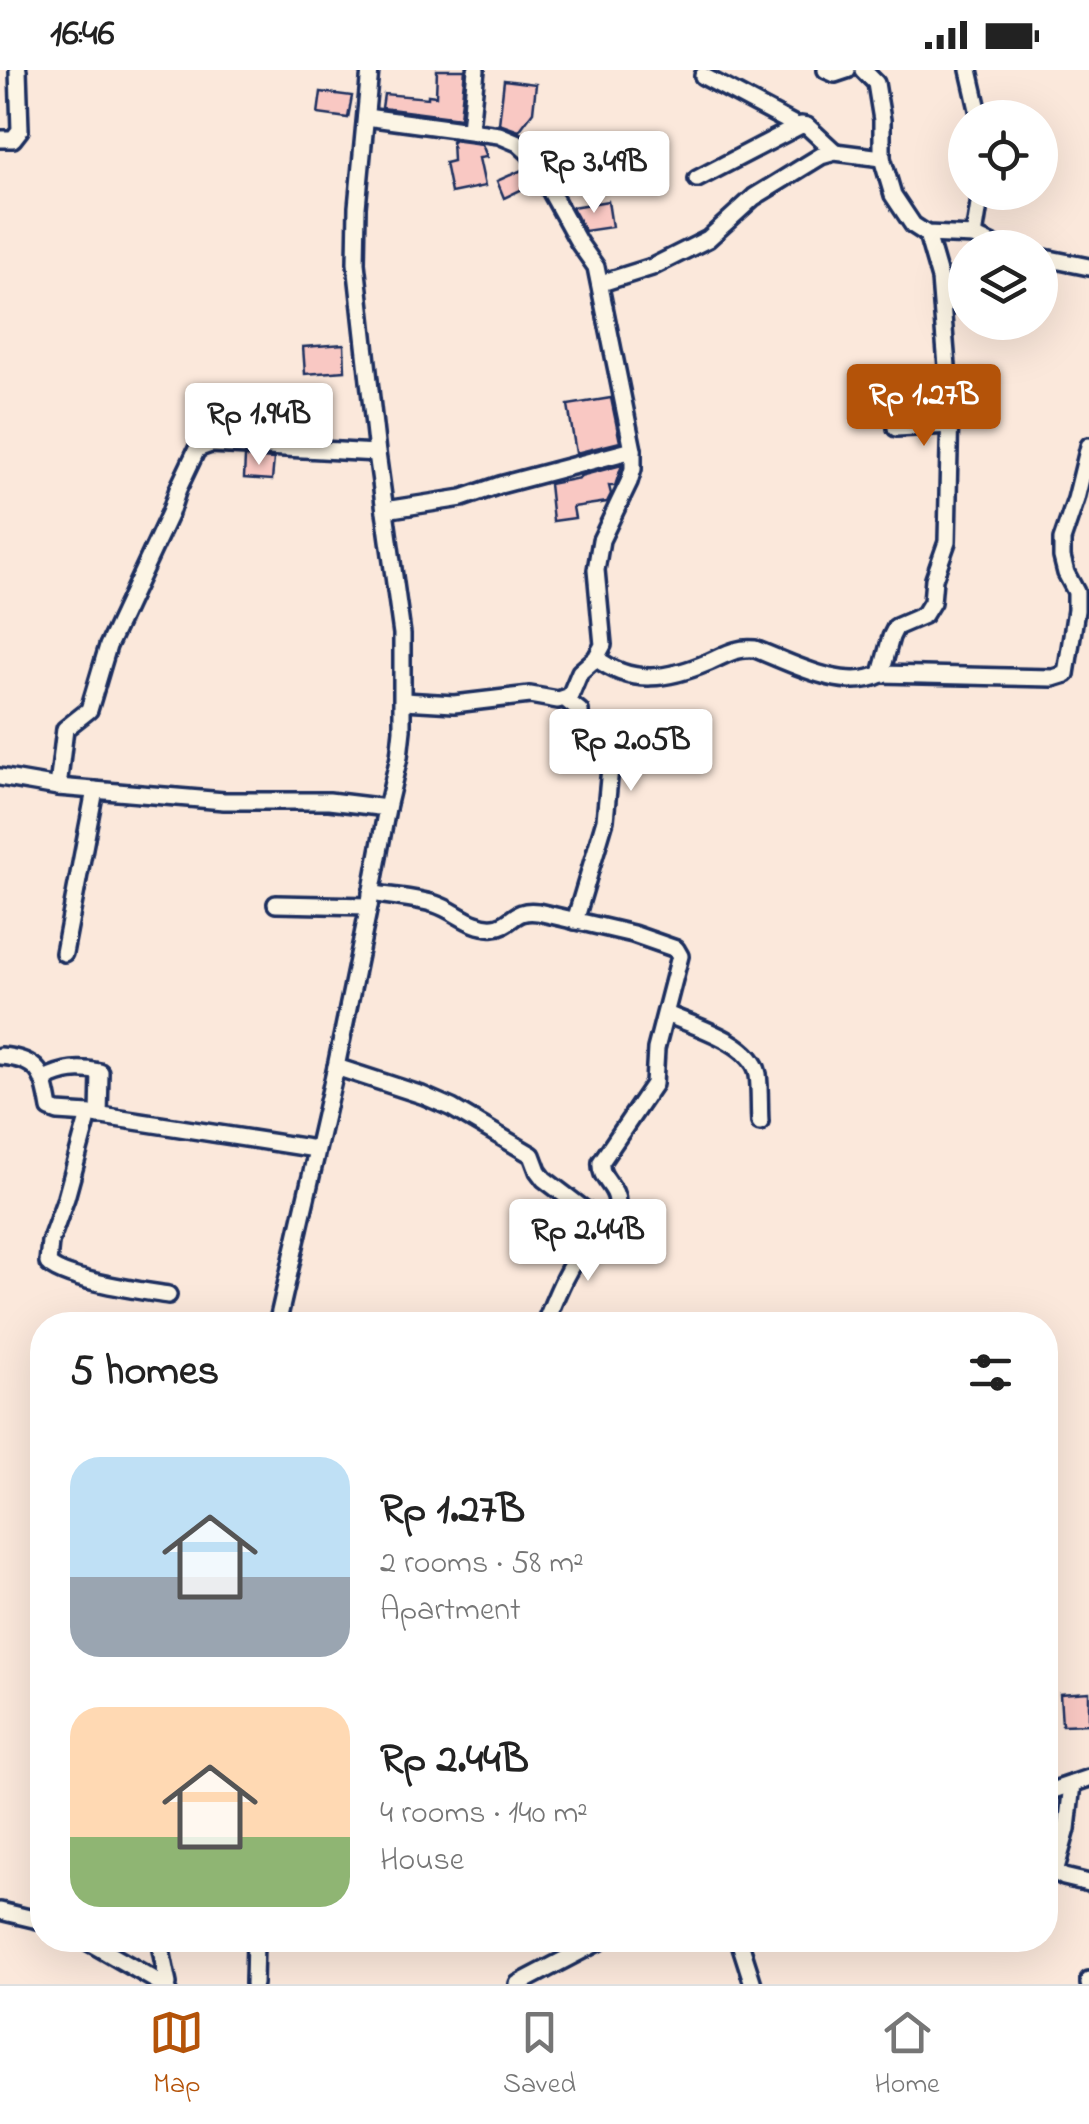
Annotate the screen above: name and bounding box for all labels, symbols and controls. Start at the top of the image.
text: 16:46 [50,7,114,63]
map controls [948,100,1058,340]
button: locate [948,100,1058,210]
pin: Rp 3.49B [491,131,697,216]
text: Rp 3.49B [540,140,648,187]
button: layers [948,230,1058,340]
pin: Rp 1.27B [821,364,1027,449]
text: Rp 1.27B [869,373,979,420]
pin: Rp 1.94B [156,383,362,468]
text: Rp 1.94B [207,392,311,439]
pin: Rp 2.05B [528,709,734,794]
text: Rp 2.05B [571,718,691,765]
pin: Rp 2.44B [485,1199,691,1284]
text: Rp 2.44B [531,1208,645,1255]
text: 5 homes [70,1342,219,1403]
icon: filters [963,1345,1018,1400]
text: Rp 1.27B [380,1480,525,1541]
icon: home [150,1497,270,1617]
text: 2 rooms · 58 m² [380,1541,584,1588]
text: Apartment [380,1588,521,1635]
text: Rp 2.44B [380,1730,529,1791]
icon: home [150,1747,270,1867]
text: 4 rooms · 140 m² [380,1791,588,1838]
text: House [380,1838,464,1885]
tab: Map [149,2005,204,2106]
tab: Saved [503,2005,576,2106]
tab: Home [875,2005,940,2106]

